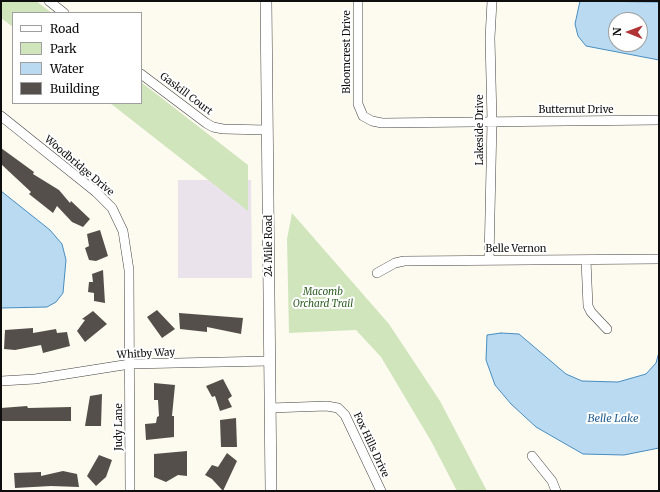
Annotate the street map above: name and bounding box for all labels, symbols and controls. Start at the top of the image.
street label: Bloomcrest Drive [341,10,353,94]
legend [12,12,142,104]
north arrow [608,12,648,52]
text: Road [50,21,79,36]
text: N [610,27,624,36]
text: Park [50,41,77,56]
text: Water [50,61,84,76]
street label: Gaskill Court [157,70,215,118]
text: Building [50,81,99,96]
street label: Lakeside Drive [474,95,486,165]
street label: Butternut Drive [538,104,614,116]
street label: Woodbridge Drive [42,133,116,199]
street label: 24 Mile Road [263,215,275,277]
street label: Belle Vernon [486,243,546,255]
park label: Macomb Orchard Trail [293,286,353,310]
street label: Whitby Way [117,346,175,362]
street label: Judy Lane [113,403,125,451]
street label: Fox Hills Drive [351,411,391,479]
water label: Belle Lake [587,412,639,426]

